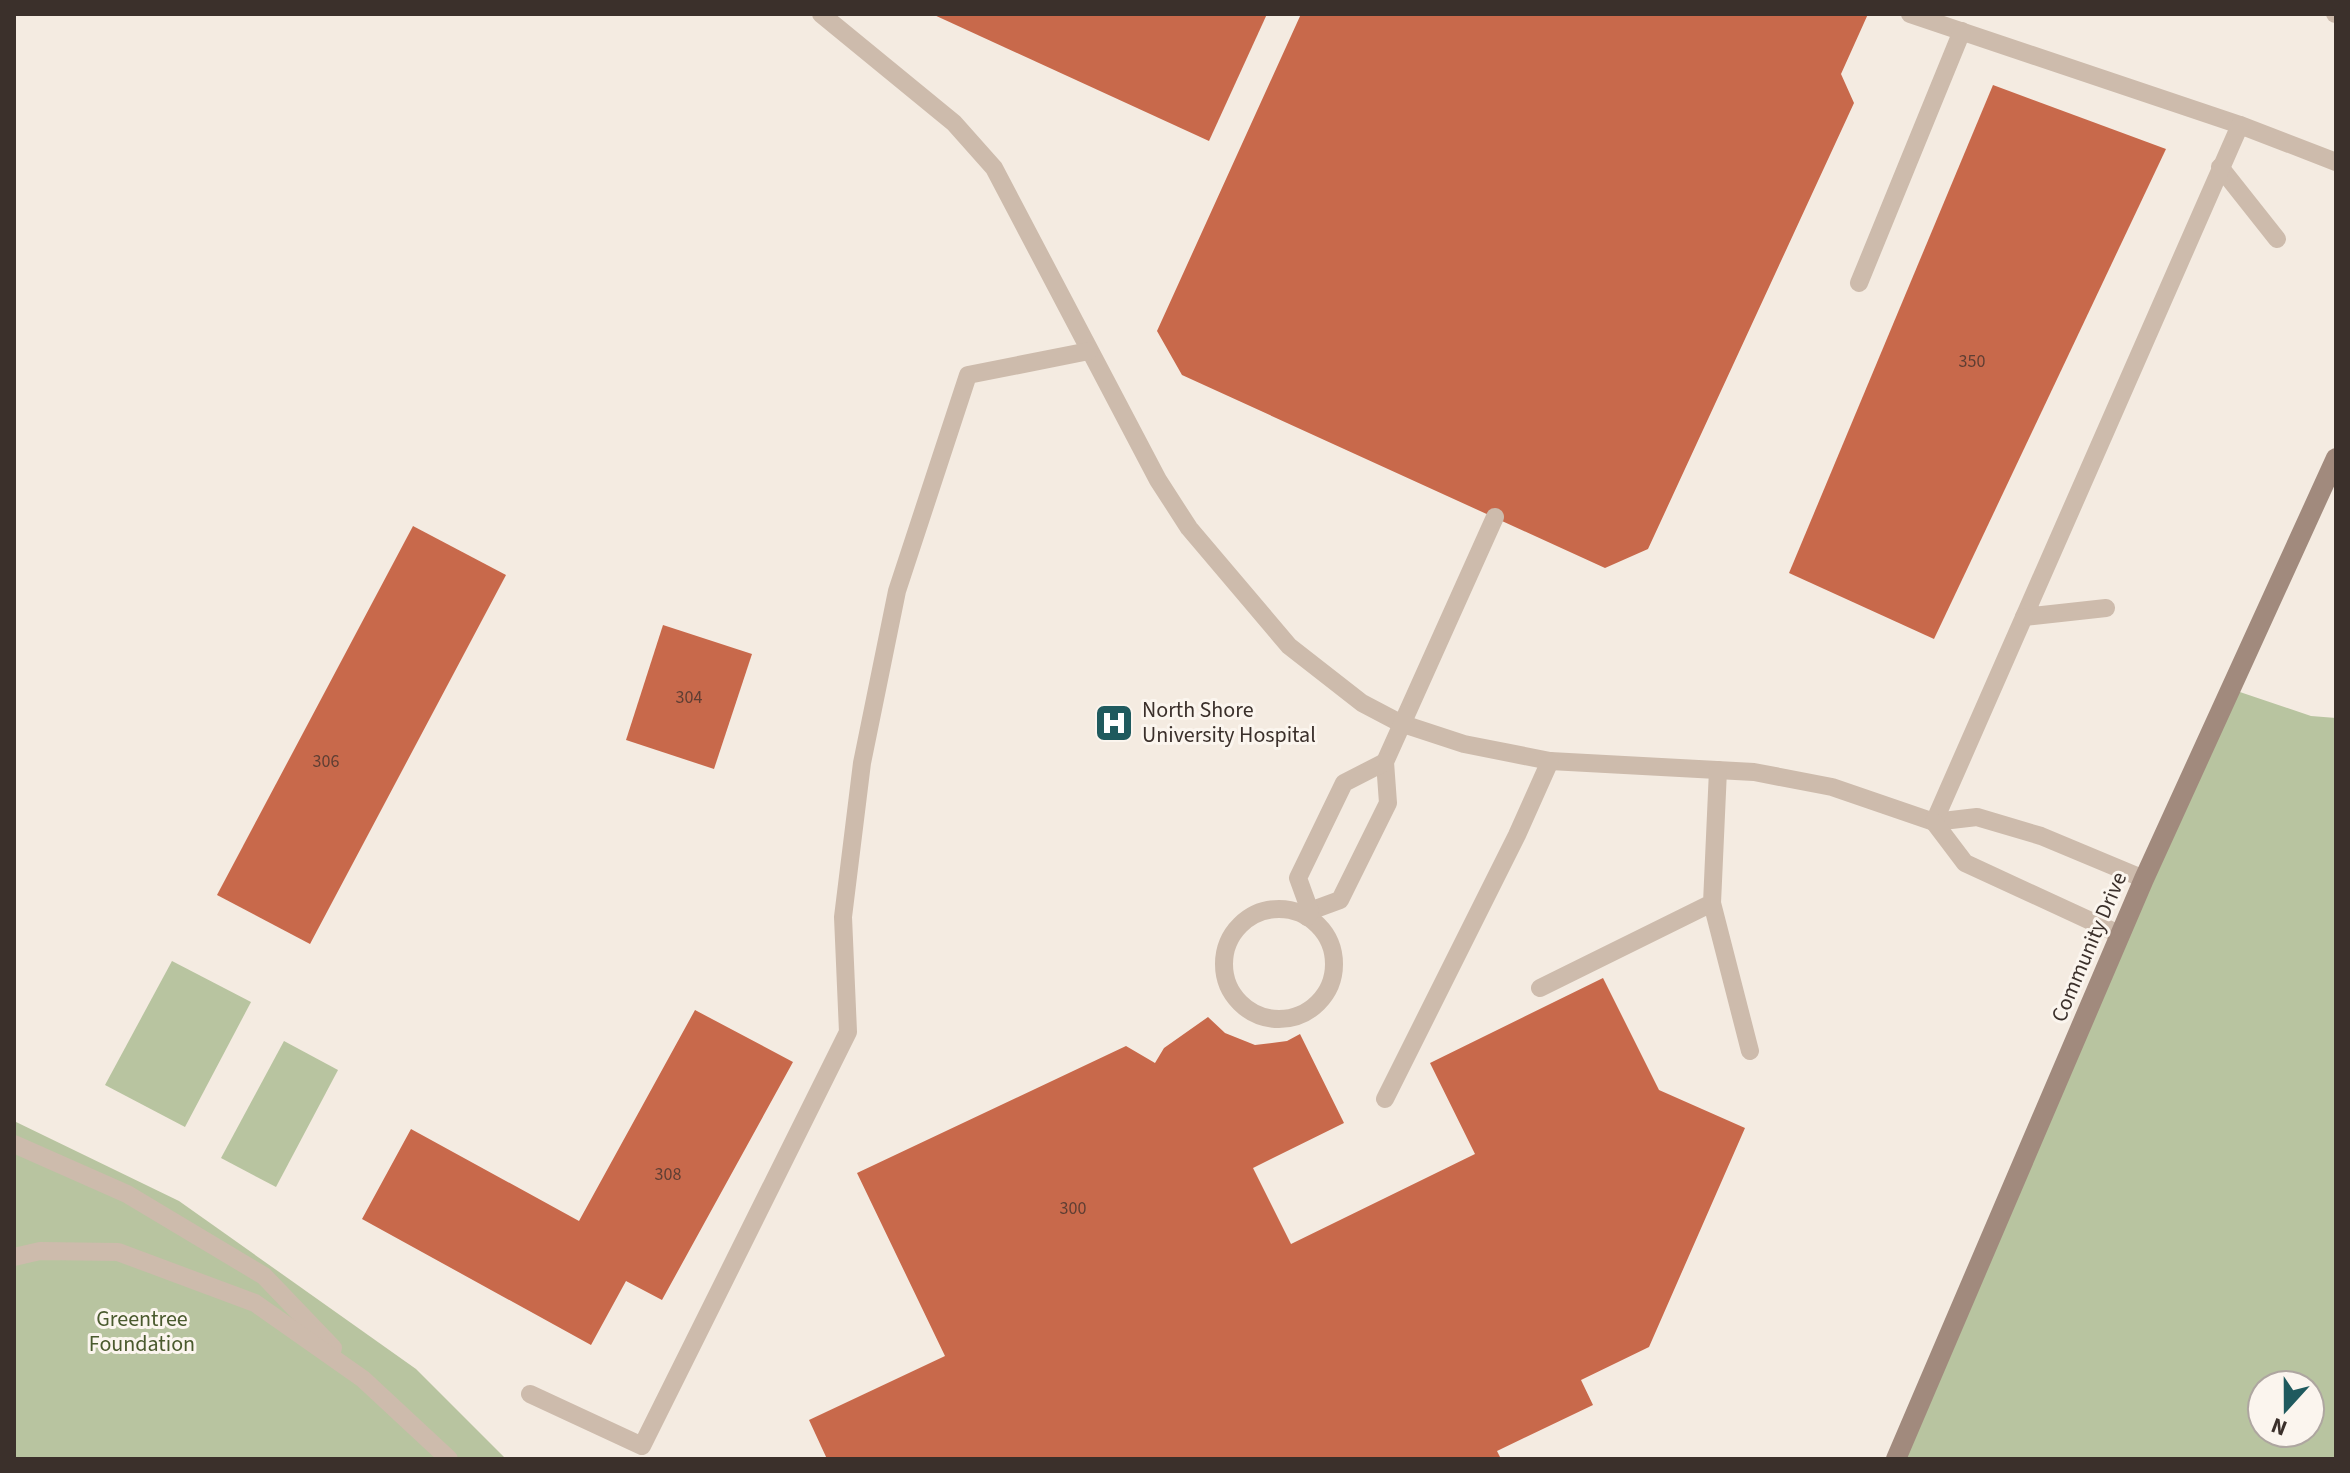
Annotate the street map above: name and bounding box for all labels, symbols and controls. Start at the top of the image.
house number: 350 [1959,349,1985,374]
house number: 304 [676,685,702,710]
place label: North Shore University Hospital [1142,694,1316,751]
hospital icon: North Shore University Hospital [1093,702,1135,744]
house number: 306 [313,749,339,774]
street label: Community Drive [2043,867,2135,1027]
house number: 308 [655,1162,681,1187]
house number: 300 [1060,1196,1086,1221]
park label: Greentree Foundation [89,1303,195,1360]
north arrow [2246,1369,2326,1449]
text: N [2267,1409,2292,1444]

